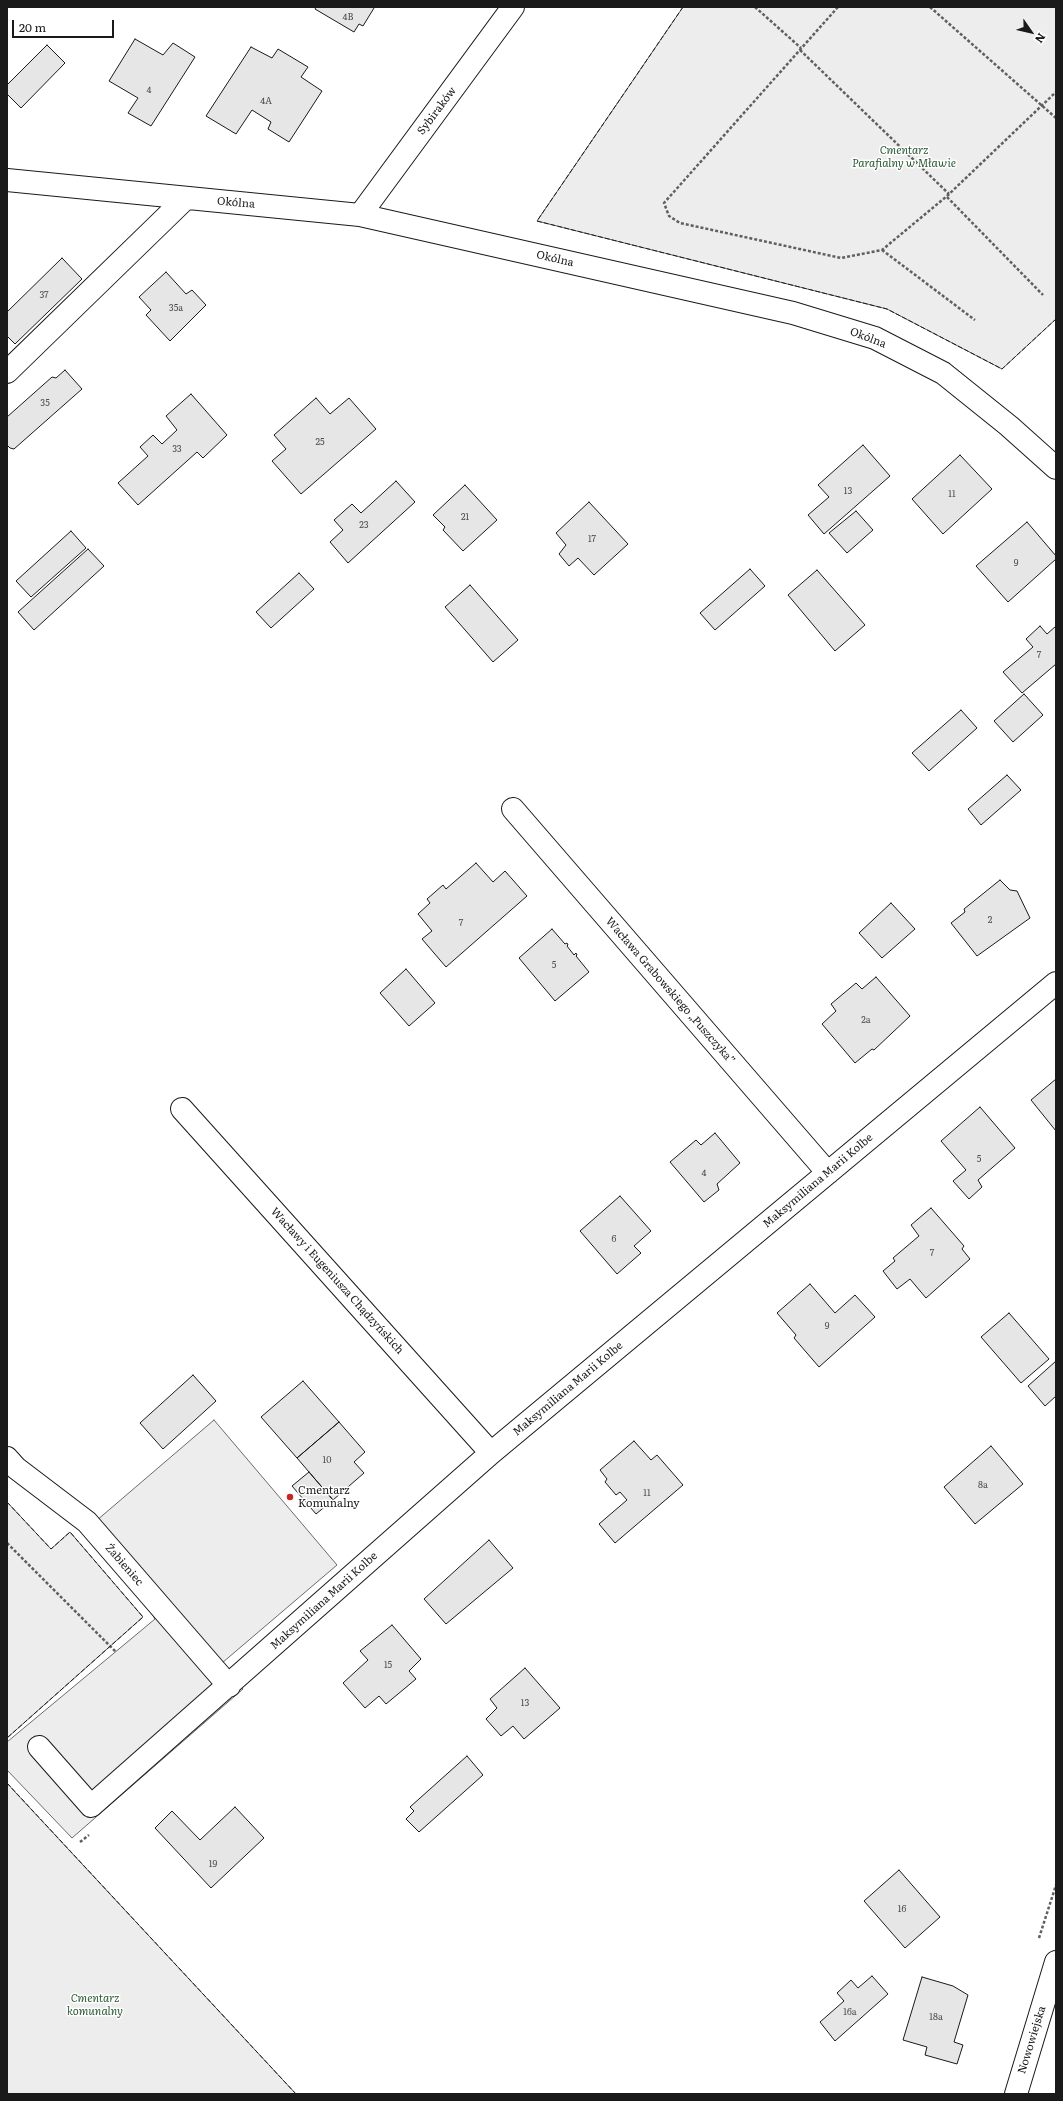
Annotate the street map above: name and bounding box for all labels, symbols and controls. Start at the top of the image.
scale bar [14,12,116,38]
house number: 4B [343,12,353,22]
north arrow [1011,12,1051,52]
text: 20 m [19,18,46,36]
text: N [1032,30,1050,47]
house number: 4 [147,85,151,95]
street label: Sybiraków [415,85,459,137]
house number: 4A [260,96,272,106]
park label: Cmentarz Parafialny w Mławie [852,144,956,170]
street label: Okólna [217,195,255,211]
street label: Okólna [535,248,575,270]
house number: 37 [39,290,49,300]
house number: 35a [169,303,183,313]
street label: Okólna [848,325,888,351]
house number: 35 [40,398,50,408]
house number: 25 [315,437,325,447]
house number: 33 [172,444,182,454]
house number: 13 [844,486,852,496]
house number: 11 [948,489,956,499]
house number: 21 [461,512,469,522]
house number: 23 [359,520,369,530]
house number: 17 [588,534,596,544]
house number: 9 [1014,558,1018,568]
house number: 7 [1037,650,1041,660]
street label: Wacława Grabowskiego „Puszczyka” [603,915,737,1067]
house number: 2 [988,915,992,925]
house number: 7 [459,918,463,928]
house number: 5 [552,960,556,970]
house number: 2a [861,1015,871,1025]
street label: Maksymiliana Marii Kolbe [760,1131,876,1231]
house number: 5 [977,1154,981,1164]
house number: 4 [702,1168,706,1178]
street label: Wacławy i Eugeniusza Chądzyńskich [268,1205,406,1357]
house number: 6 [612,1234,616,1244]
house number: 7 [930,1248,934,1258]
house number: 9 [825,1321,829,1331]
street label: Maksymiliana Marii Kolbe [510,1339,626,1439]
house number: 10 [323,1455,331,1465]
house number: 8a [978,1480,988,1490]
place label: Cmentarz Komunalny [298,1484,360,1510]
house number: 11 [643,1488,651,1498]
marker: Cmentarz Komunalny [285,1492,295,1502]
street label: Żabieniec [102,1541,146,1589]
street label: Maksymiliana Marii Kolbe [268,1549,380,1653]
house number: 15 [384,1660,392,1670]
house number: 13 [521,1698,529,1708]
house number: 19 [209,1859,217,1869]
house number: 16 [898,1904,906,1914]
park label: Cmentarz komunalny [67,1992,123,2018]
street label: Nowowiejska [1015,2004,1049,2076]
house number: 16a [843,2007,857,2017]
house number: 18a [929,2012,943,2022]

